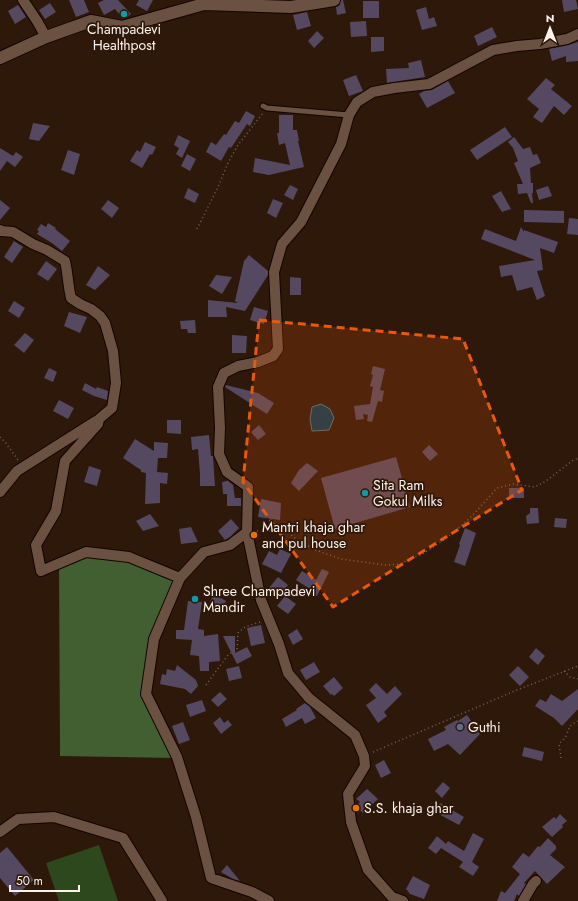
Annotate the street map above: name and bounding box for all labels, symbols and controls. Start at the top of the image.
north arrow [530,8,570,48]
marker: Champadevi Healthpost [119,9,129,19]
text: N [546,10,554,26]
place label: Champadevi Healthpost [87,19,161,55]
place label: Sita Ram Gokul Milks [373,475,443,511]
marker: Sita Ram Gokul Milks [360,488,370,498]
place label: Mantri khaja ghar and pul house [262,517,365,553]
marker: Mantri khaja ghar and pul house [249,530,259,540]
place label: Shree Champadevi Mandir [203,581,315,617]
marker: Shree Champadevi Mandir [190,594,200,604]
place label: Guthi [468,717,501,737]
marker: Guthi [455,722,465,732]
place label: S.S. khaja ghar [364,798,454,818]
marker: S.S. khaja ghar [351,803,361,813]
scale bar [10,867,79,893]
text: 50 m [16,872,43,890]

